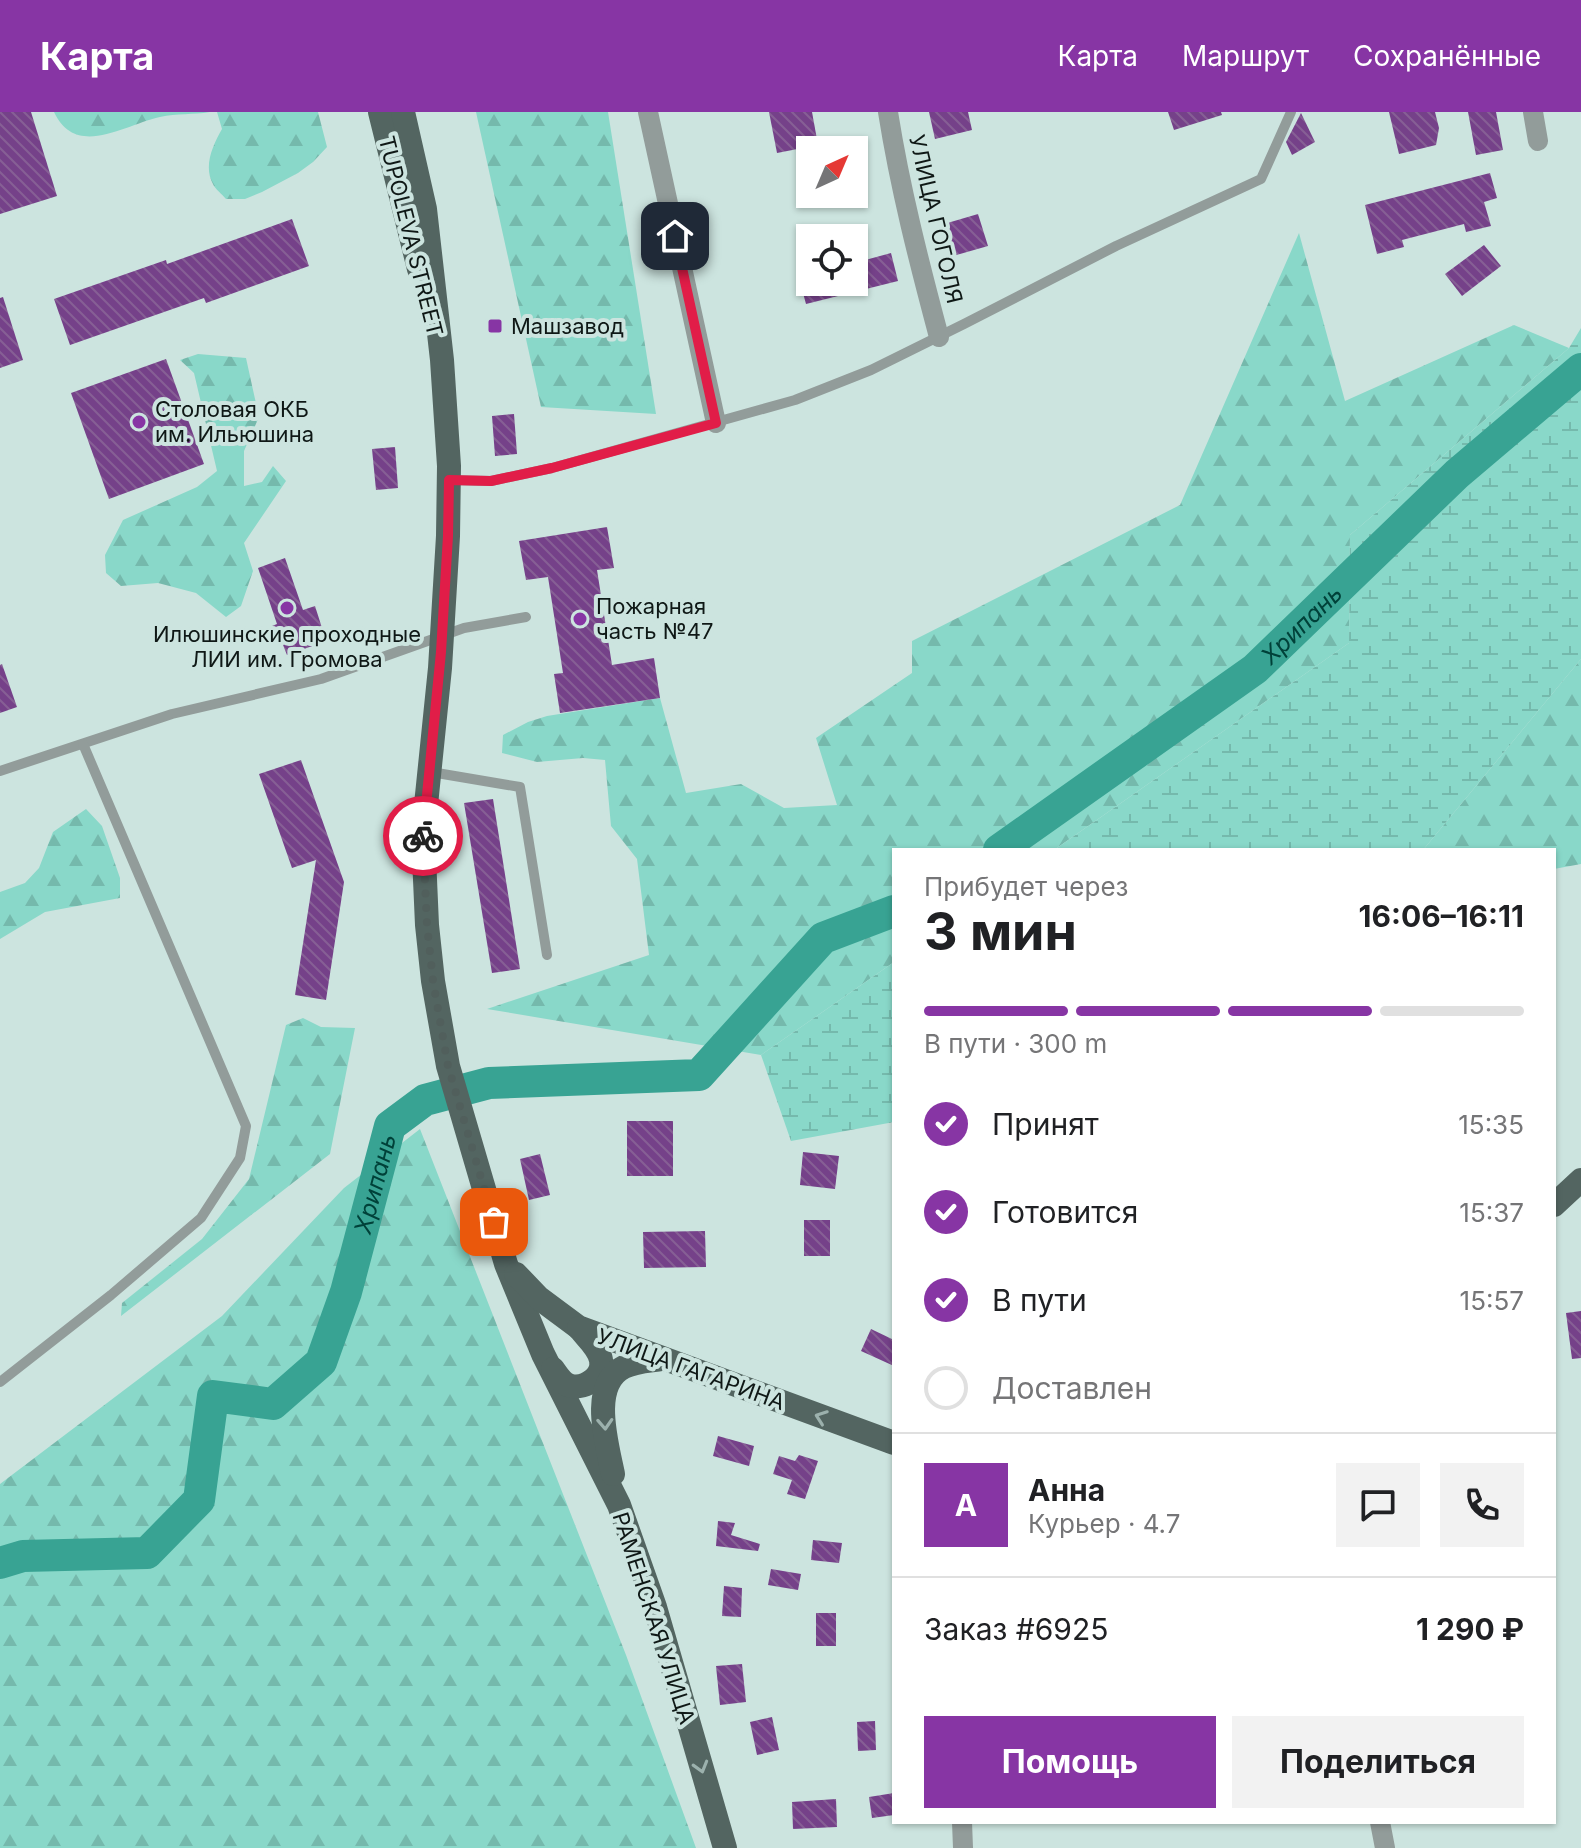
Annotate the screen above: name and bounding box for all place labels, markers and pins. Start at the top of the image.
pin [641,202,709,270]
place label: Машзавод [511,313,624,339]
marker: Машзавод [486,317,504,335]
place label: Столовая ОКБ им. Ильюшина [155,396,314,447]
marker: Столовая ОКБ им. Ильюшина [130,413,148,431]
place label: Пожарная часть №47 [596,593,713,644]
marker: Илюшинские проходные ЛИИ им. Громова [278,599,296,617]
marker: Пожарная часть №47 [571,610,589,628]
place label: Илюшинские проходные ЛИИ им. Громова [153,621,421,672]
pin [460,1188,528,1256]

